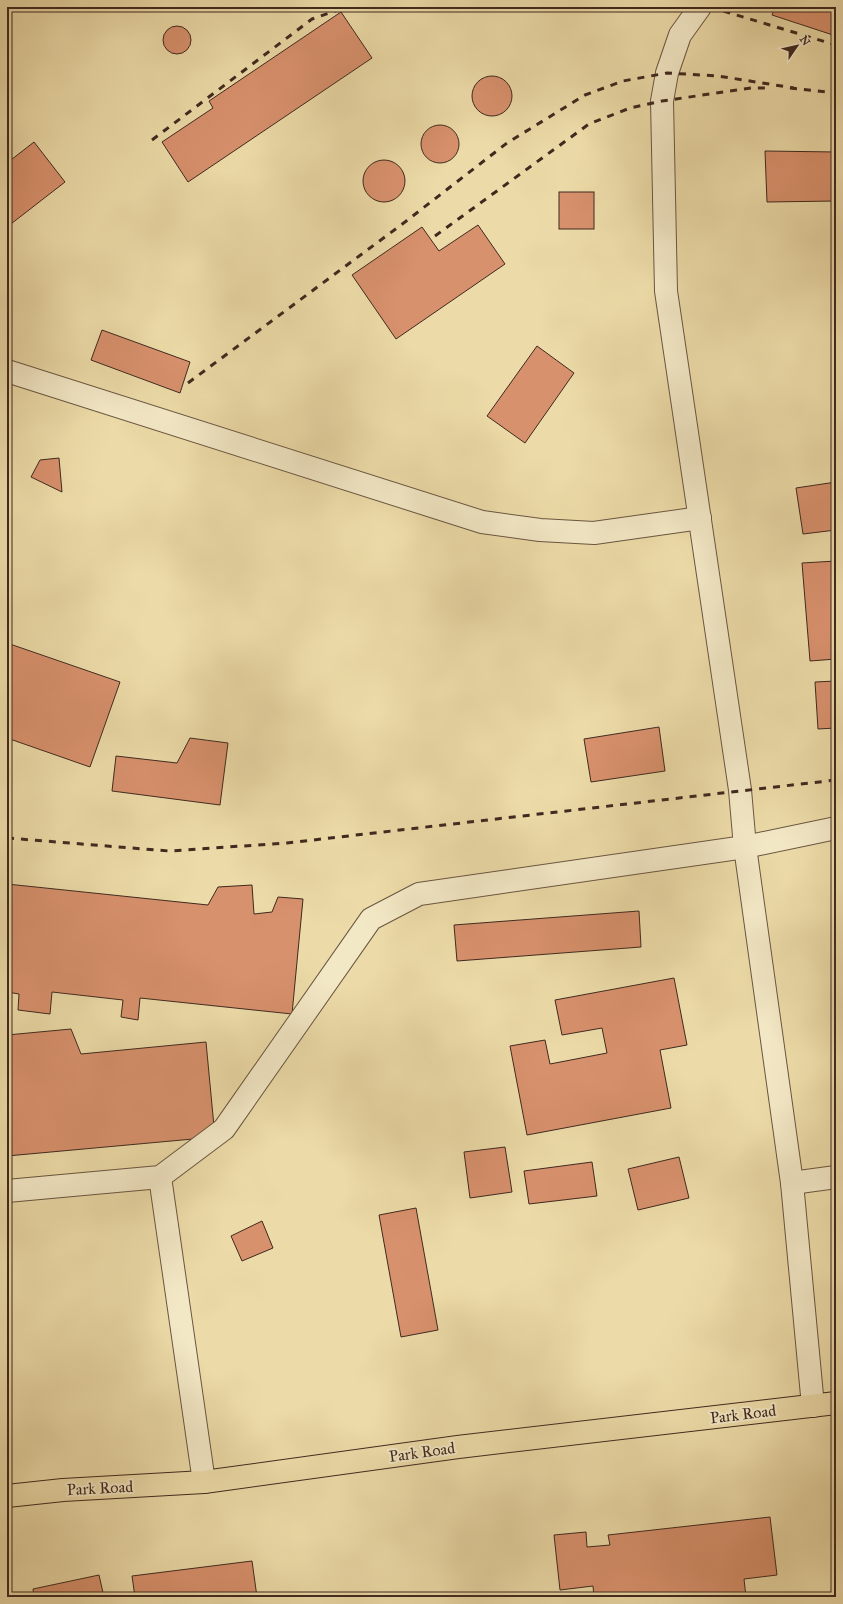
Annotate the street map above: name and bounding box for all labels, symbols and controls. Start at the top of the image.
north arrow [777,26,817,66]
text: N [797,33,813,49]
street label: Park Road [709,1401,777,1427]
street label: Park Road [388,1438,456,1466]
street label: Park Road [66,1477,134,1499]

